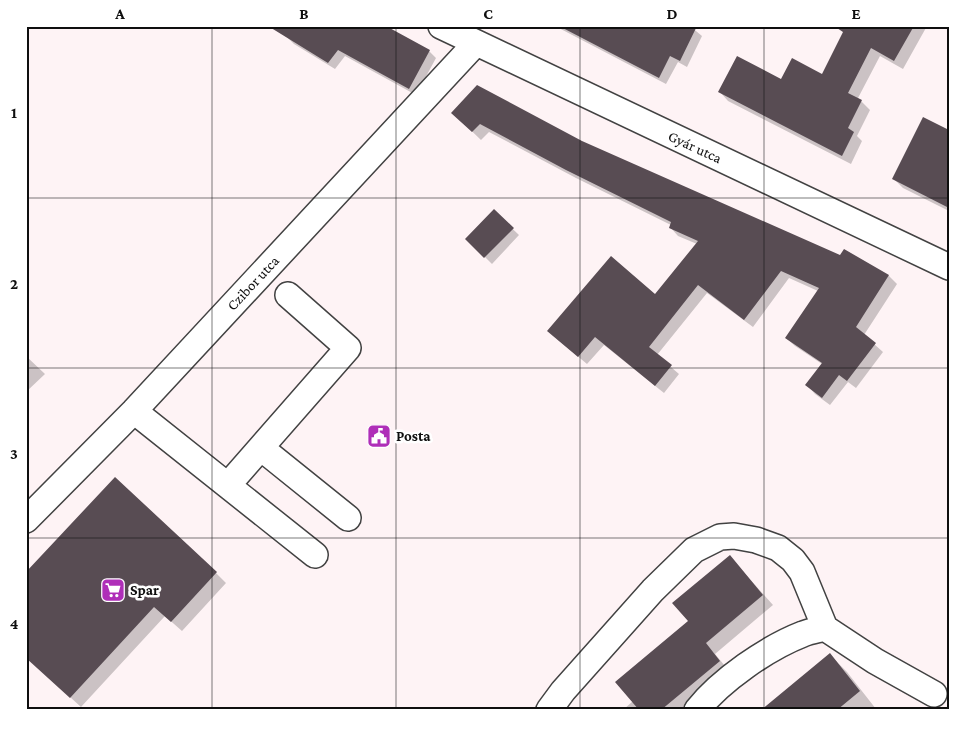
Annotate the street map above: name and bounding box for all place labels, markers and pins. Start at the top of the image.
public building icon: Posta [366,423,392,449]
place label: Posta [396,428,431,444]
supermarket icon: Spar [100,577,126,603]
place label: Spar [130,582,159,598]

